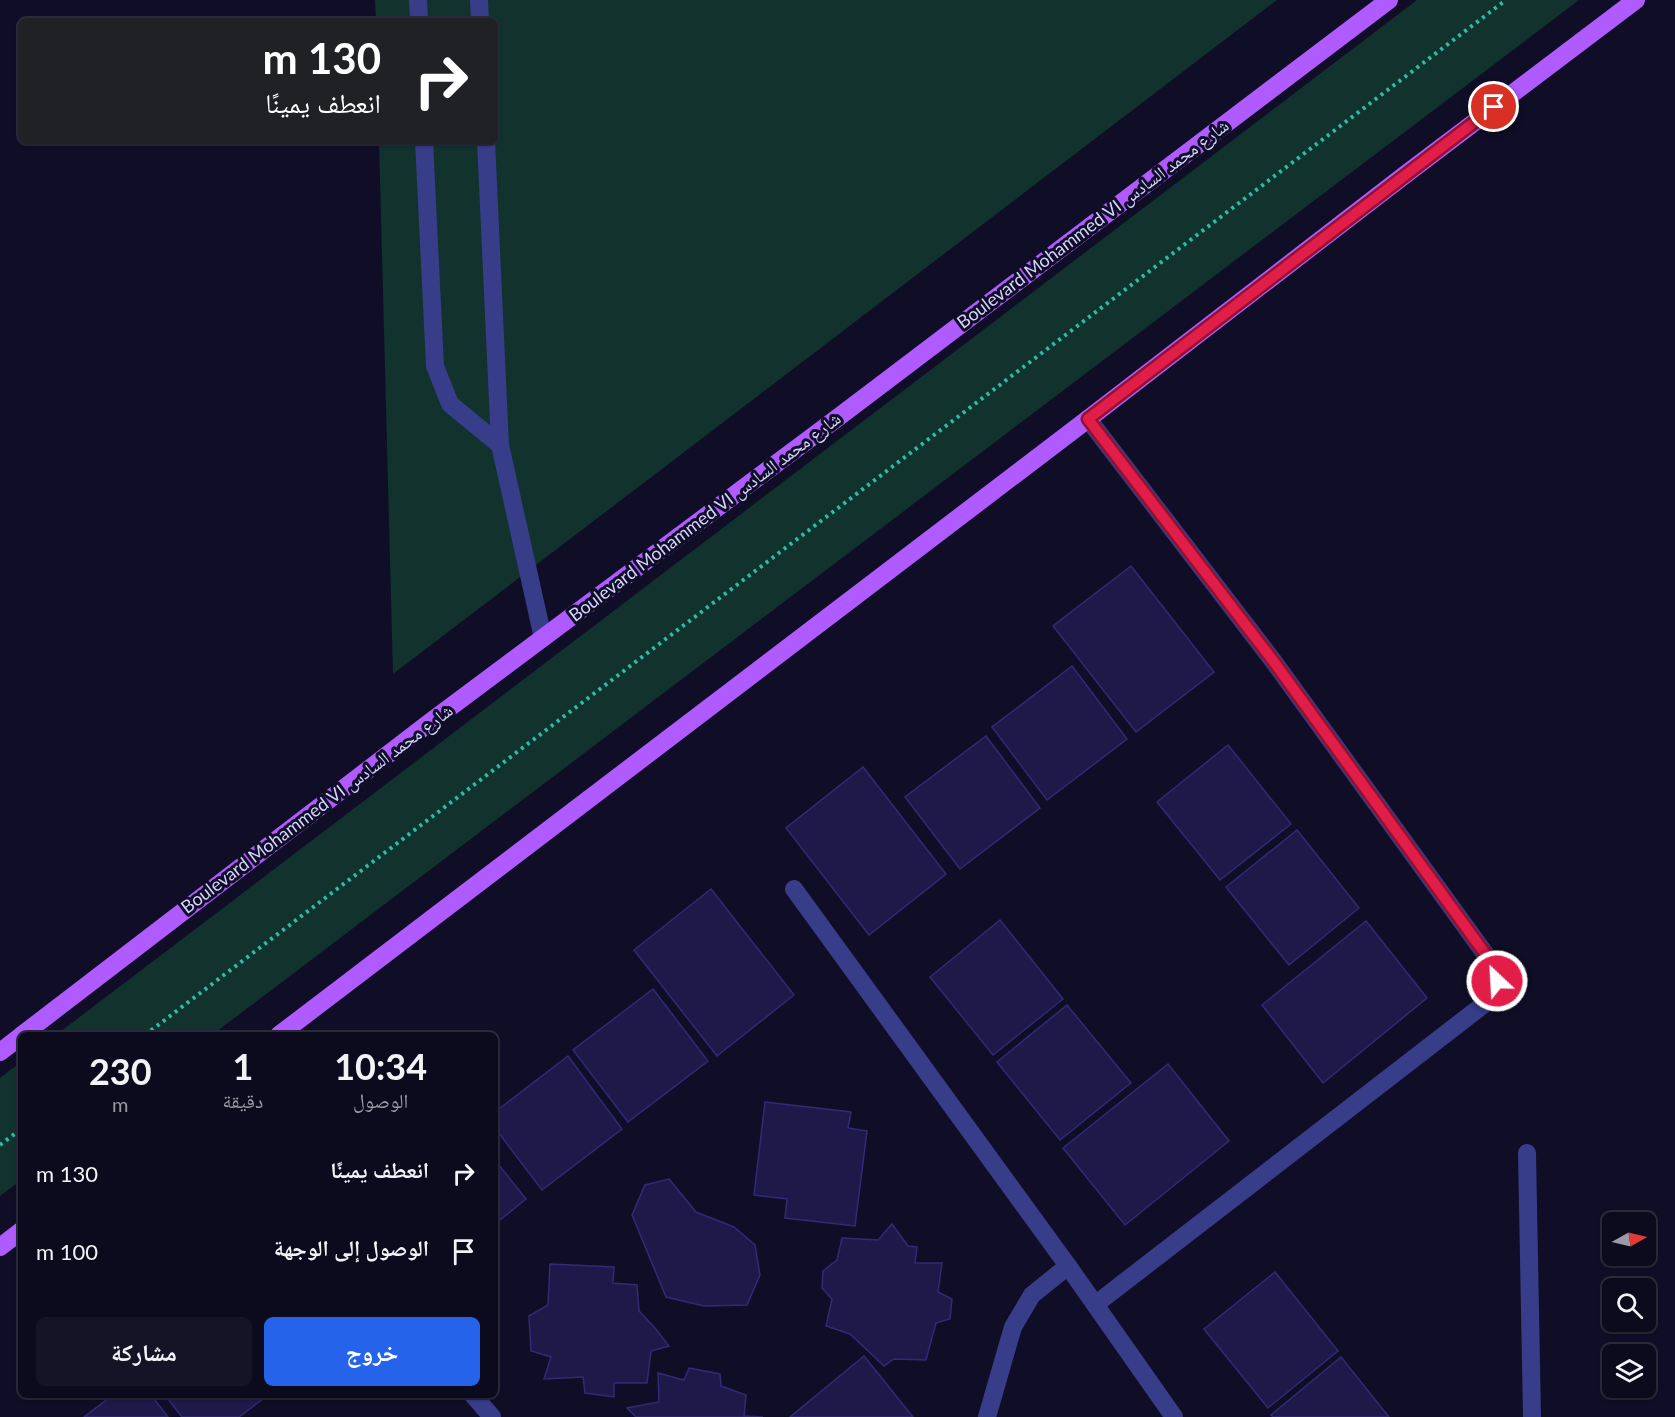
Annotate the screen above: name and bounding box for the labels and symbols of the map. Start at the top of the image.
pin [1468,81,1519,132]
street label: Boulevard Mohammed VI شارع محمد السادس [952,114,1233,334]
street label: Boulevard Mohammed VI شارع محمد السادس [564,407,845,627]
street label: Boulevard Mohammed VI شارع محمد السادس [176,699,457,919]
position arrow [1465,949,1529,1013]
north arrow [1602,1212,1656,1266]

